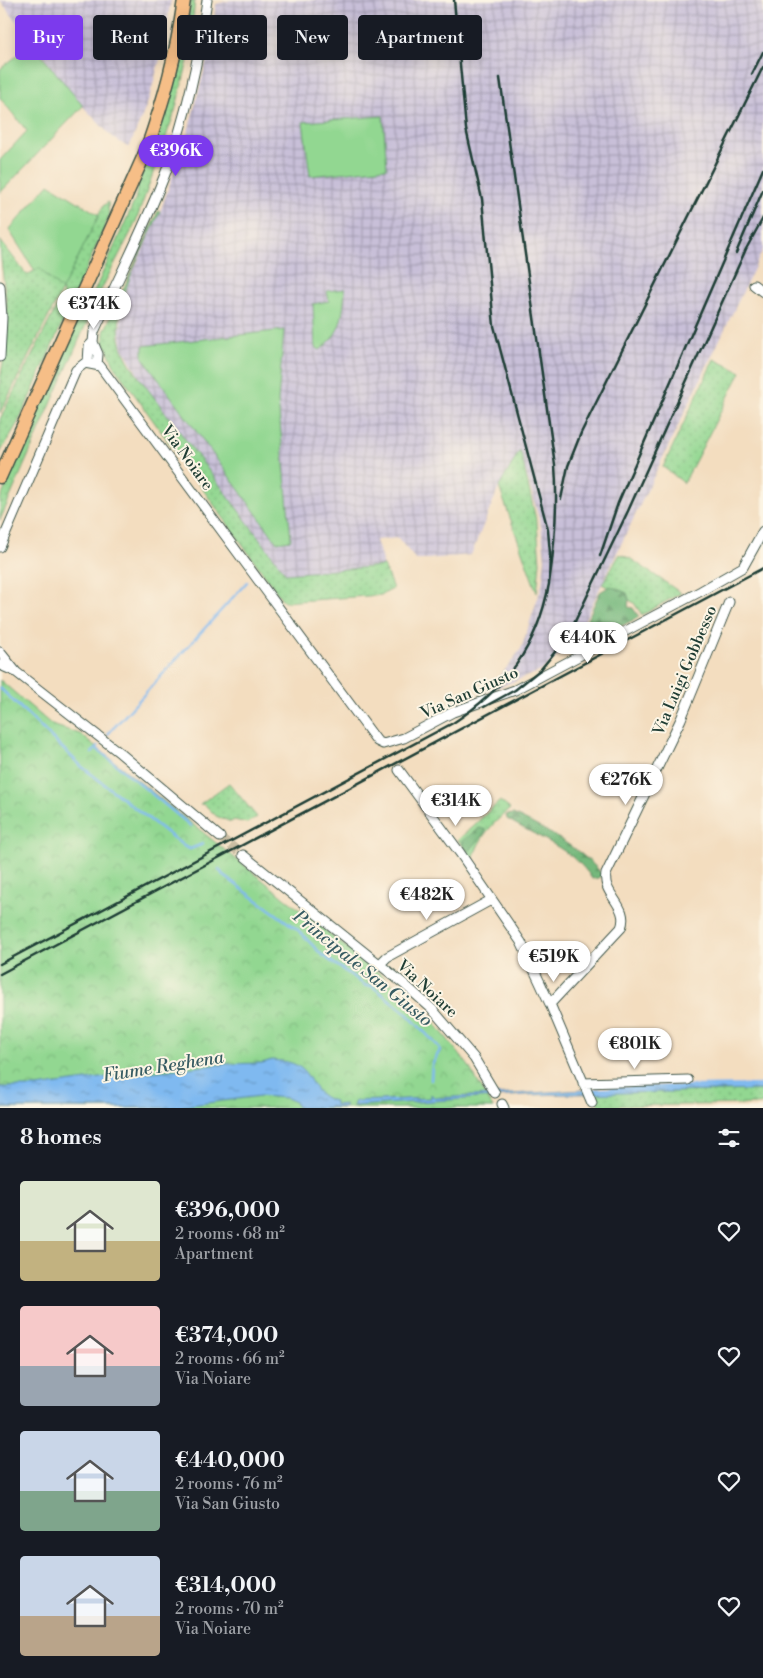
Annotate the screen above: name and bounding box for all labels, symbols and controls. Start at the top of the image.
chip: Buy [15,15,83,60]
chip: Rent [93,15,167,60]
chip: Filters [177,15,267,60]
chip: New [277,15,348,60]
chip: Apartment [358,15,482,60]
pin: €396K [141,134,211,177]
text: €396K [149,141,203,161]
pin: €374K [59,288,129,330]
text: €374K [68,294,120,314]
street label: Via Noiare [156,420,218,494]
street label: Via Luigi Gobbesso [648,602,721,739]
pin: €440K [553,622,623,664]
text: €440K [560,628,616,648]
street label: Via San Giusto [416,662,521,724]
pin: €276K [591,764,661,806]
text: €276K [600,770,652,790]
pin: €314K [421,784,491,827]
text: €314K [431,791,481,811]
pin: €482K [392,878,462,921]
text: €482K [400,885,454,905]
water label: Principale San Giusto [287,904,437,1032]
pin: €519K [519,940,589,983]
text: €519K [529,947,579,967]
street label: Via Noiare [392,955,462,1022]
pin: €801K [600,1028,670,1070]
text: €801K [609,1034,661,1054]
water label: Fiume Reghena [101,1045,226,1087]
icon: filters [715,1124,743,1152]
text: 8 homes [20,1125,102,1151]
text: €396,000 [175,1198,280,1224]
icon: home [60,1201,120,1261]
icon: heart [715,1217,743,1245]
text: 2 rooms · 68 m² [175,1224,285,1244]
text: Apartment [175,1244,254,1264]
text: €374,000 [175,1323,278,1349]
icon: home [60,1326,120,1386]
icon: heart [715,1342,743,1370]
text: 2 rooms · 66 m² [175,1349,285,1369]
text: Via Noiare [175,1369,251,1389]
text: €440,000 [175,1448,285,1474]
icon: home [60,1451,120,1511]
icon: heart [715,1467,743,1495]
text: 2 rooms · 76 m² [175,1474,283,1494]
text: Via San Giusto [175,1494,280,1514]
text: €314,000 [175,1573,276,1599]
icon: home [60,1576,120,1636]
icon: heart [715,1592,743,1620]
text: 2 rooms · 70 m² [175,1599,284,1619]
text: Via Noiare [175,1619,251,1639]

